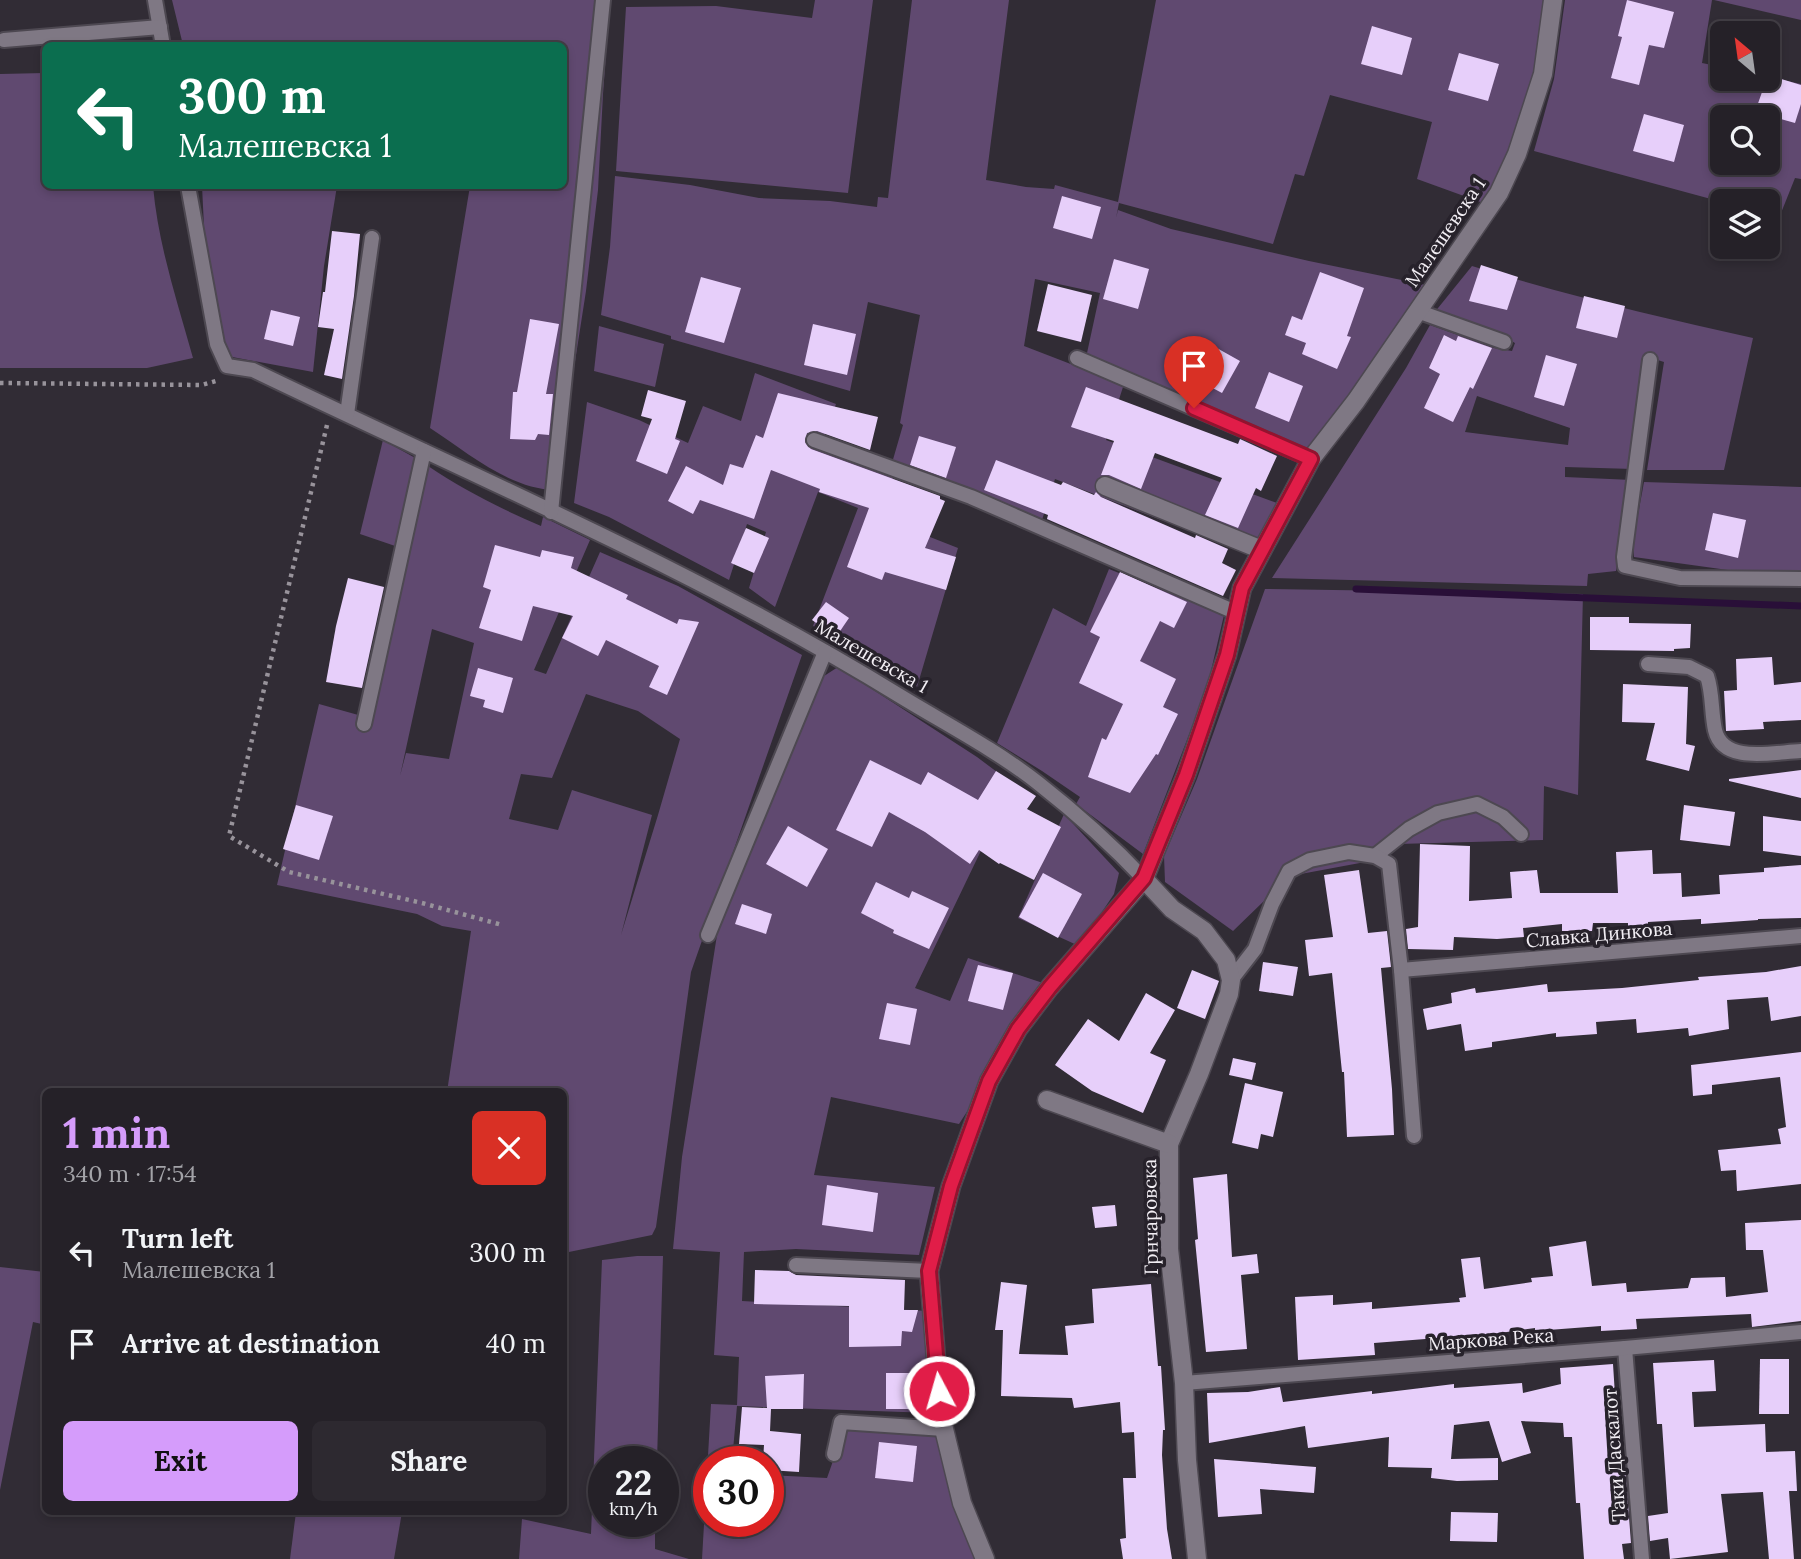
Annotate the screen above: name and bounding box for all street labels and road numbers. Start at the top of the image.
street label: Малешевска 1 [1400,173,1490,291]
street label: Малешевска 1 [811,614,933,698]
street label: Славка Динкова [1525,916,1673,952]
street label: Грнчаровска [1137,1158,1163,1275]
street label: Маркова Река [1427,1323,1555,1355]
street label: Таки Даскалот [1597,1388,1631,1522]

